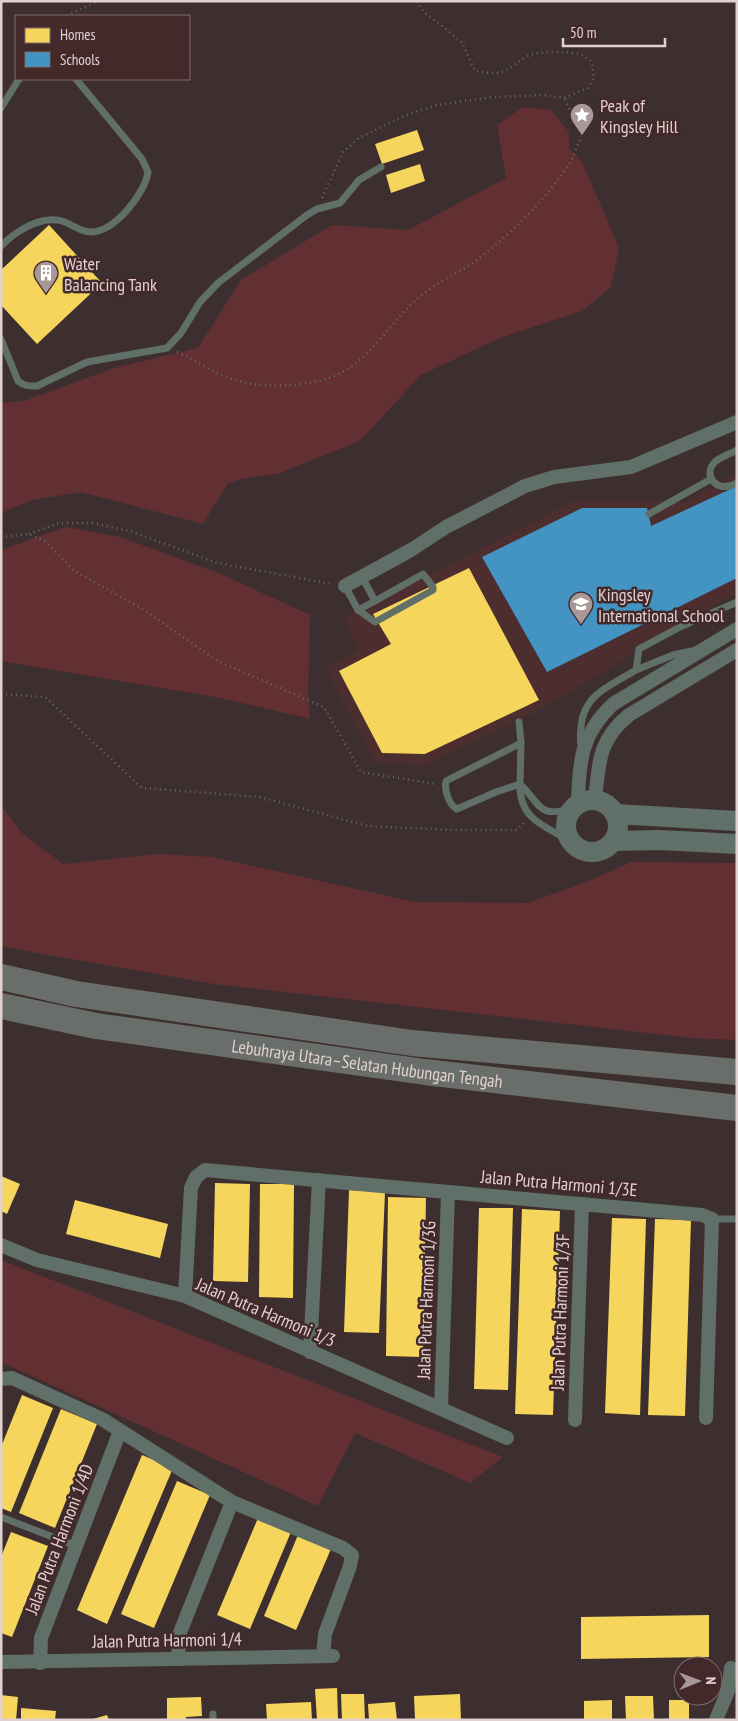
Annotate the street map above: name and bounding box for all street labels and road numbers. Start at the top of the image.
street label: Lebuhraya Utara–Selatan Hubungan Tengah [230,1034,504,1092]
street label: Jalan Putra Harmoni 1/3E [479,1165,638,1201]
street label: Jalan Putra Harmoni 1/3G [412,1220,440,1380]
street label: Jalan Putra Harmoni 1/3F [546,1233,574,1392]
street label: Jalan Putra Harmoni 1/3 [192,1272,339,1352]
street label: Jalan Putra Harmoni 1/4D [19,1461,98,1618]
street label: Jalan Putra Harmoni 1/4 [91,1627,242,1653]

